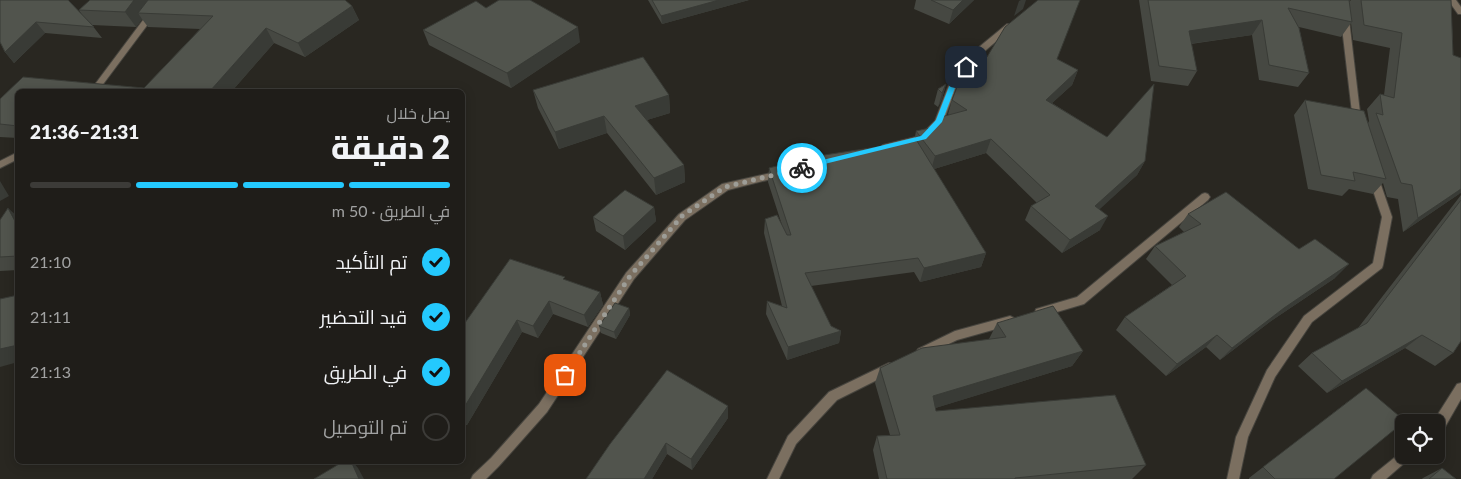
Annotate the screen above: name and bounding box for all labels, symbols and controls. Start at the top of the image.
pin [945,46,987,88]
icon: home [952,53,980,81]
text: يصل خلال [387,103,450,122]
text: 21:31–21:36 [30,120,139,143]
text: 2 دقيقة [331,127,450,166]
courier [777,143,827,193]
icon: bike [788,154,816,182]
text: في الطريق · 50 m [332,201,450,220]
icon: check [422,248,450,276]
text: تم التأكيد [335,250,407,273]
text: 21:10 [30,252,71,271]
icon: check [422,303,450,331]
text: قيد التحضير [320,305,407,328]
text: 21:11 [30,307,71,326]
pin [544,354,586,396]
icon: check [422,358,450,386]
text: في الطريق [324,360,407,383]
icon: bag [551,361,579,389]
text: 21:13 [30,362,71,381]
map controls [1395,414,1445,464]
button: locate [1395,414,1445,464]
text: تم التوصيل [323,415,407,438]

